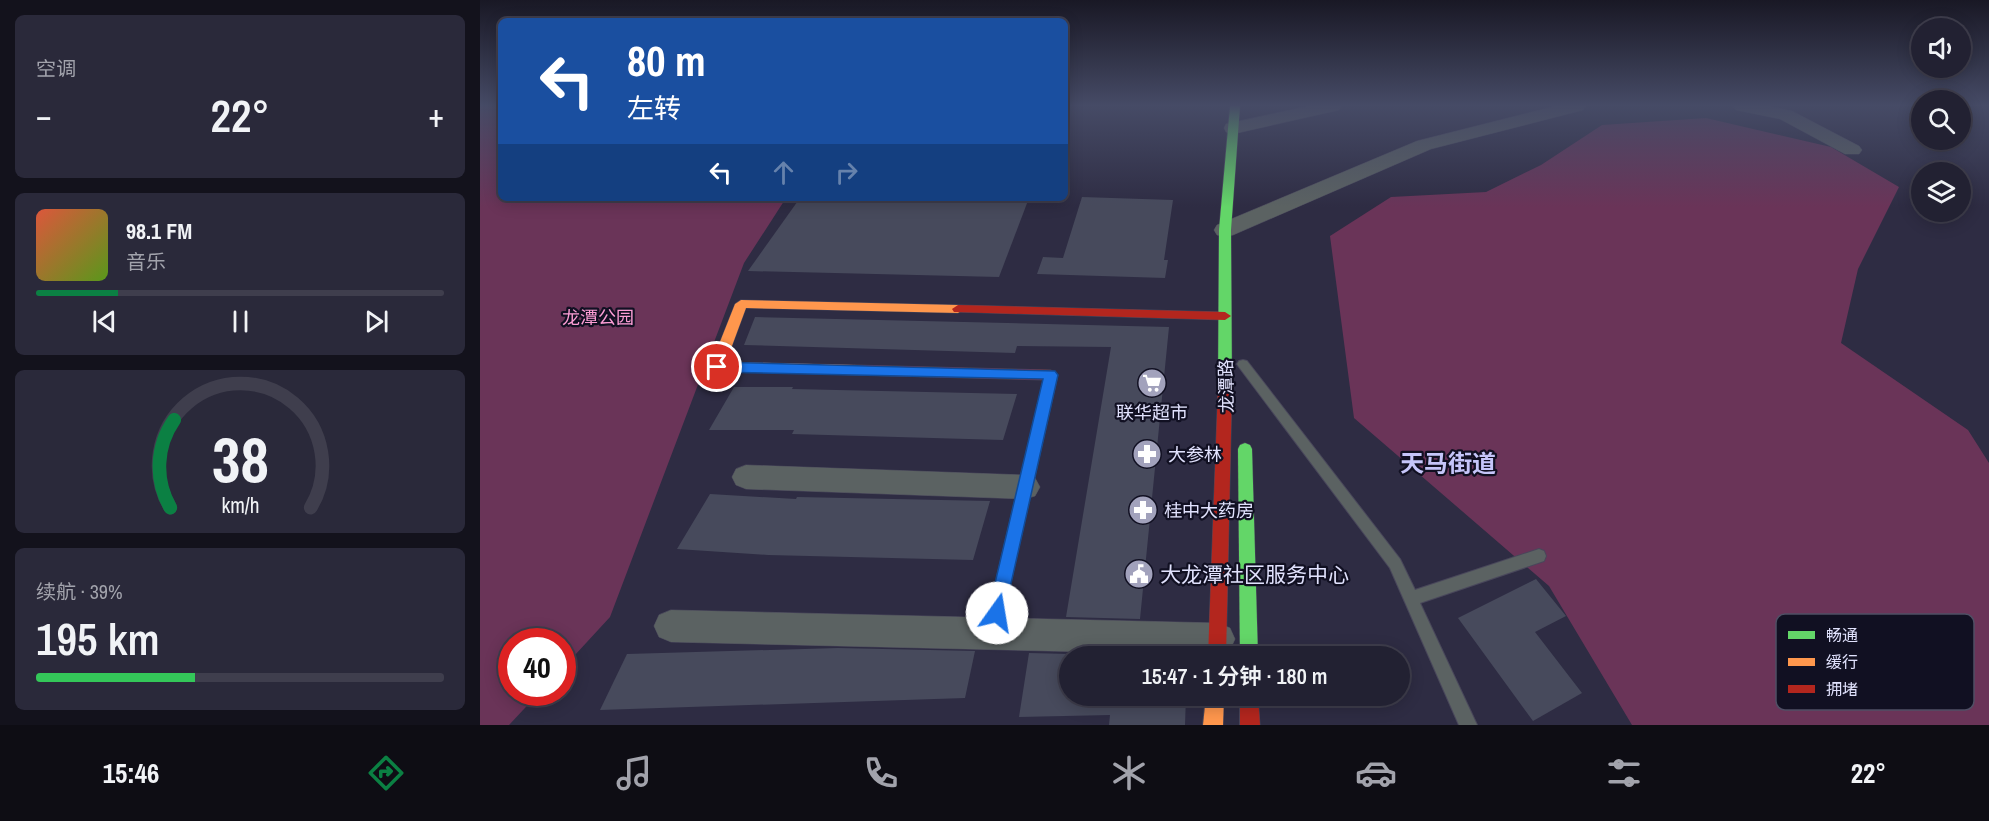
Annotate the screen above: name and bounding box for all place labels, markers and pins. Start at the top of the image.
pin [691,341,742,392]
supermarket icon: 联华超市 [1136,367,1168,399]
place label: 联华超市 [1116,400,1188,425]
pharmacy icon: 大参林 [1131,438,1163,470]
place label: 大参林 [1168,442,1222,467]
pharmacy icon: 桂中大药房 [1127,494,1159,526]
place label: 桂中大药房 [1164,498,1254,523]
public building icon: 大龙潭社区服务中心 [1123,558,1155,590]
place label: 大龙潭社区服务中心 [1160,560,1349,589]

